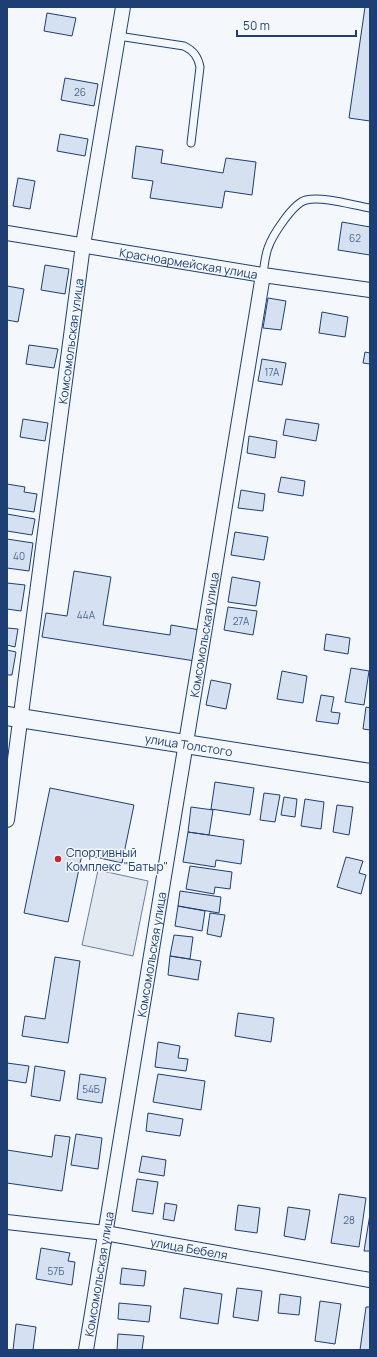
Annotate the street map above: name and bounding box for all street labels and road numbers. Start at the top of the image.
street label: Красноармейская улица [118,243,259,283]
street label: Комсомольская улица [54,277,87,405]
street label: Комсомольская улица [185,571,222,698]
street label: улица Толстого [144,729,234,760]
street label: Комсомольская улица [132,890,170,1018]
street label: Комсомольская улица [80,1210,117,1338]
street label: улица Бебеля [149,1233,229,1263]

